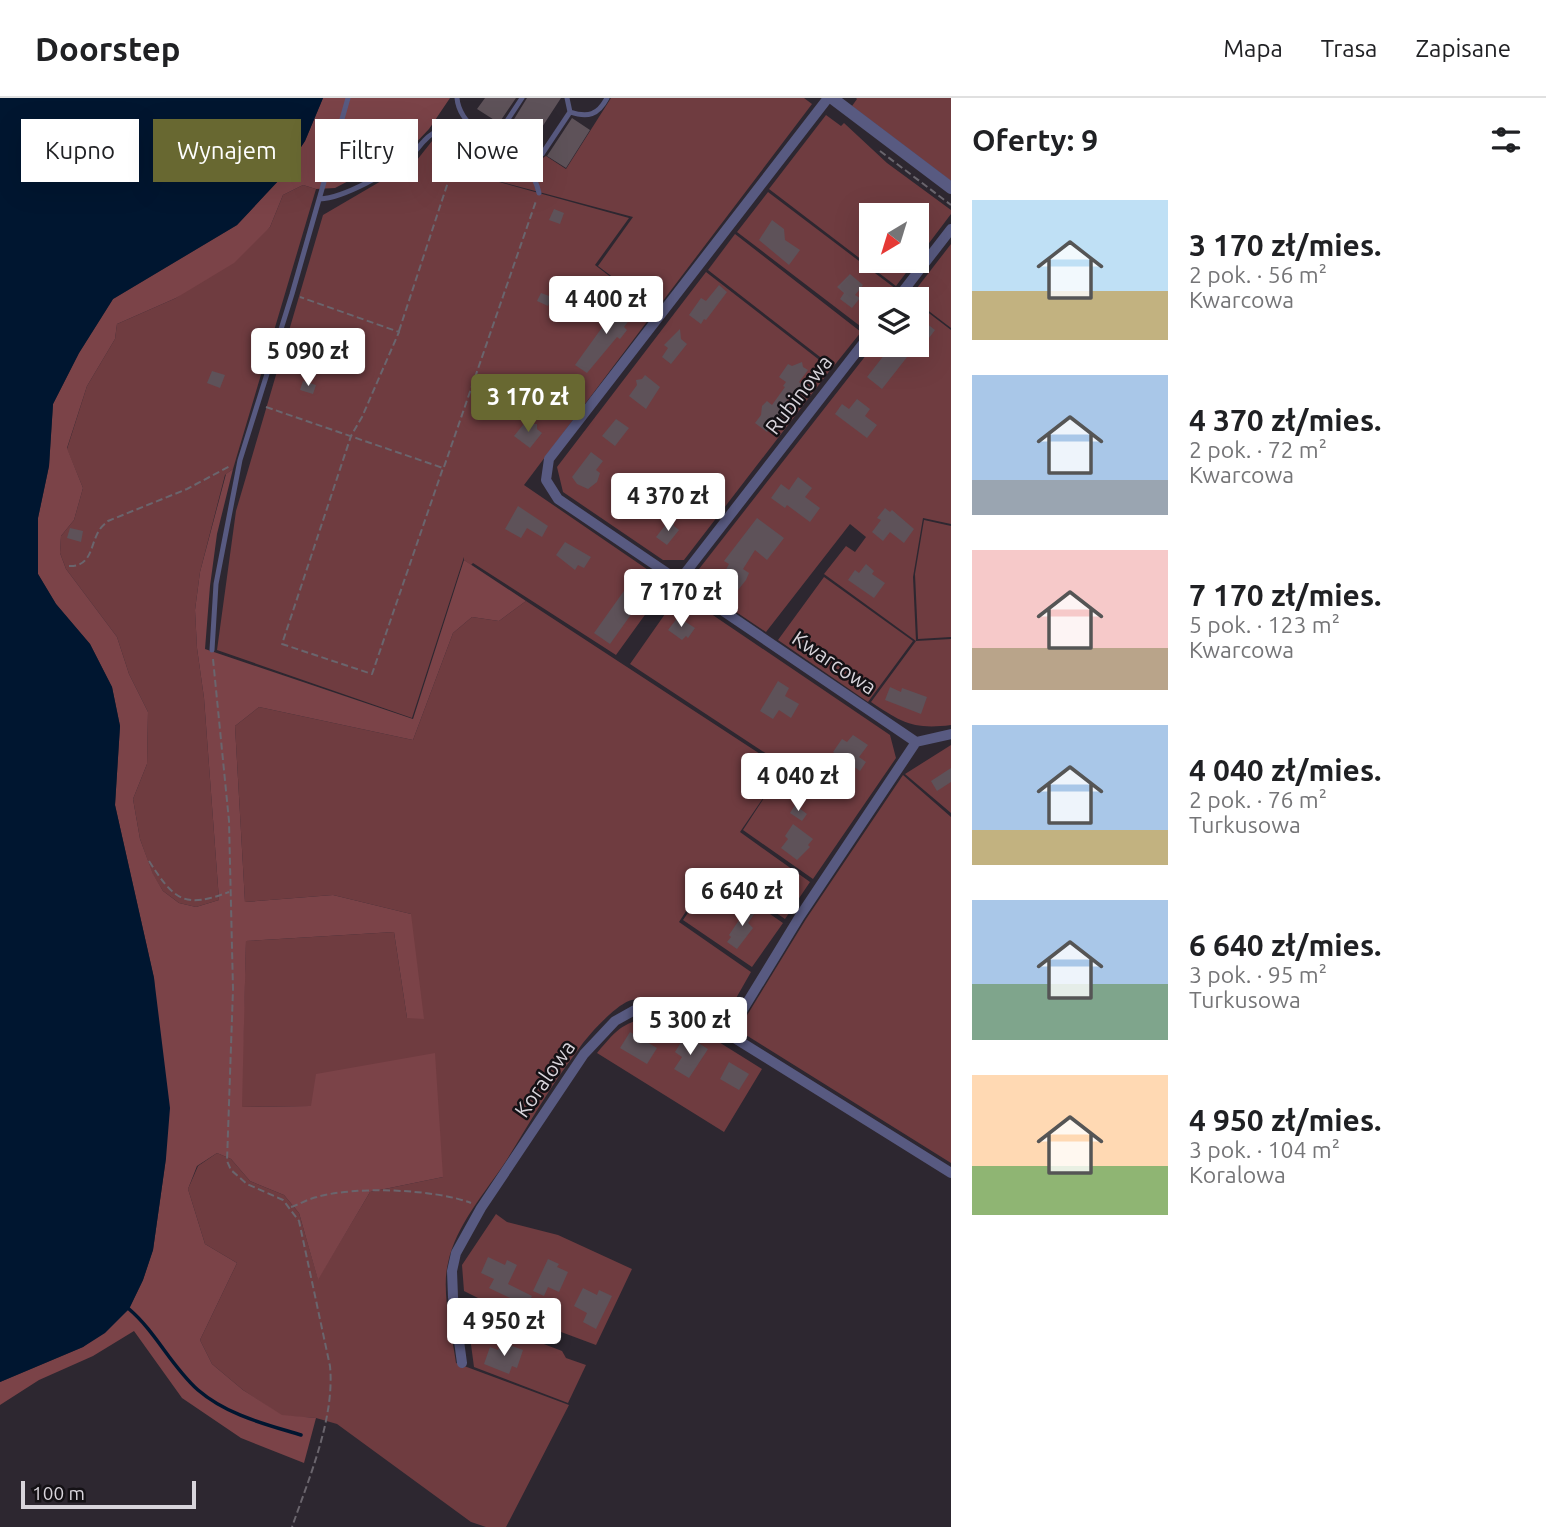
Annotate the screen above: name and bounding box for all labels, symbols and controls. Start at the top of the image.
text: Doorstep [35,30,180,67]
text: Mapa [1223,35,1283,62]
text: Trasa [1321,35,1377,62]
text: Zapisane [1415,35,1511,62]
chip: Kupno [21,119,139,182]
chip: Wynajem [153,119,301,182]
chip: Filtry [315,119,418,182]
chip: Nowe [432,119,543,182]
icon: filters [1487,121,1525,159]
text: Oferty: 9 [972,123,1098,157]
north arrow [859,203,929,273]
map controls [859,203,929,357]
icon: home [1028,228,1112,312]
text: 3 170 zł/mies. [1189,228,1381,262]
text: 2 pok. · 56 m² [1189,262,1327,287]
pin: 4 400 zł [534,276,678,336]
text: 4 400 zł [565,286,647,311]
button: layers [859,287,929,357]
text: Kwarcowa [1189,287,1294,312]
pin: 5 090 zł [236,328,380,388]
text: 5 090 zł [267,338,349,363]
street label: Rubinowa [760,350,837,439]
pin: 3 170 zł [456,374,600,434]
text: 3 170 zł [487,384,569,409]
icon: home [1028,403,1112,487]
text: 4 370 zł/mies. [1189,403,1381,437]
text: 2 pok. · 72 m² [1189,437,1327,462]
text: Kwarcowa [1189,462,1294,487]
pin: 4 370 zł [596,474,740,533]
text: 4 370 zł [627,483,709,508]
pin: 7 170 zł [609,570,753,629]
icon: home [1028,578,1112,662]
text: 7 170 zł/mies. [1189,578,1381,612]
text: 7 170 zł [640,579,722,604]
text: 5 pok. · 123 m² [1189,612,1340,637]
street label: Kwarcowa [788,625,881,699]
text: Kwarcowa [1189,637,1294,662]
icon: home [1028,753,1112,837]
text: 4 040 zł/mies. [1189,753,1381,787]
pin: 4 040 zł [726,754,870,813]
text: 4 040 zł [757,763,839,788]
text: 2 pok. · 76 m² [1189,787,1327,812]
text: Turkusowa [1189,812,1301,837]
pin: 6 640 zł [670,868,814,928]
text: 6 640 zł [701,878,783,903]
icon: home [1028,928,1112,1012]
text: 6 640 zł/mies. [1189,928,1381,962]
text: 3 pok. · 95 m² [1189,962,1327,987]
text: Turkusowa [1189,987,1301,1012]
pin: 5 300 zł [618,998,762,1057]
text: 5 300 zł [649,1007,731,1032]
street label: Koralowa [509,1035,579,1122]
icon: home [1028,1103,1112,1187]
text: 4 950 zł/mies. [1189,1103,1381,1137]
text: 3 pok. · 104 m² [1189,1137,1340,1162]
text: Koralowa [1189,1162,1286,1187]
pin: 4 950 zł [432,1298,576,1358]
text: 4 950 zł [463,1308,545,1333]
scale bar [21,1478,196,1510]
text: 100 m [32,1482,85,1504]

